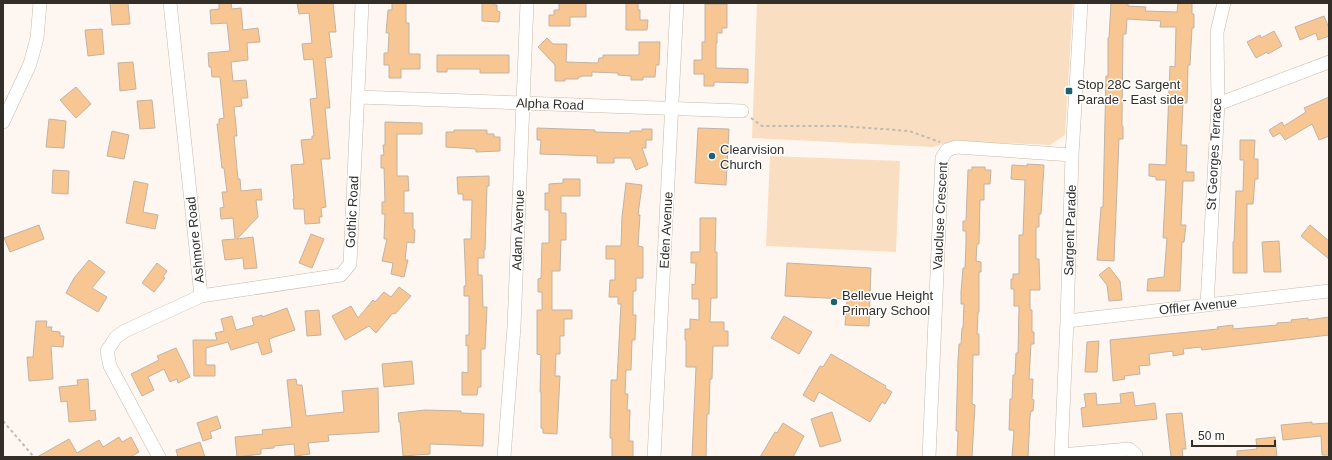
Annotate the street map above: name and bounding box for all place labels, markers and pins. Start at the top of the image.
place label: Stop 28C Sargent Parade - East side [1077,77,1184,107]
marker: Stop 28C Sargent Parade - East side [1064,86,1074,96]
place label: Clearvision Church [720,142,784,172]
marker: Clearvision Church [707,151,717,161]
place label: Bellevue Height Primary School [842,288,933,318]
marker: Bellevue Height Primary School [829,297,839,307]

